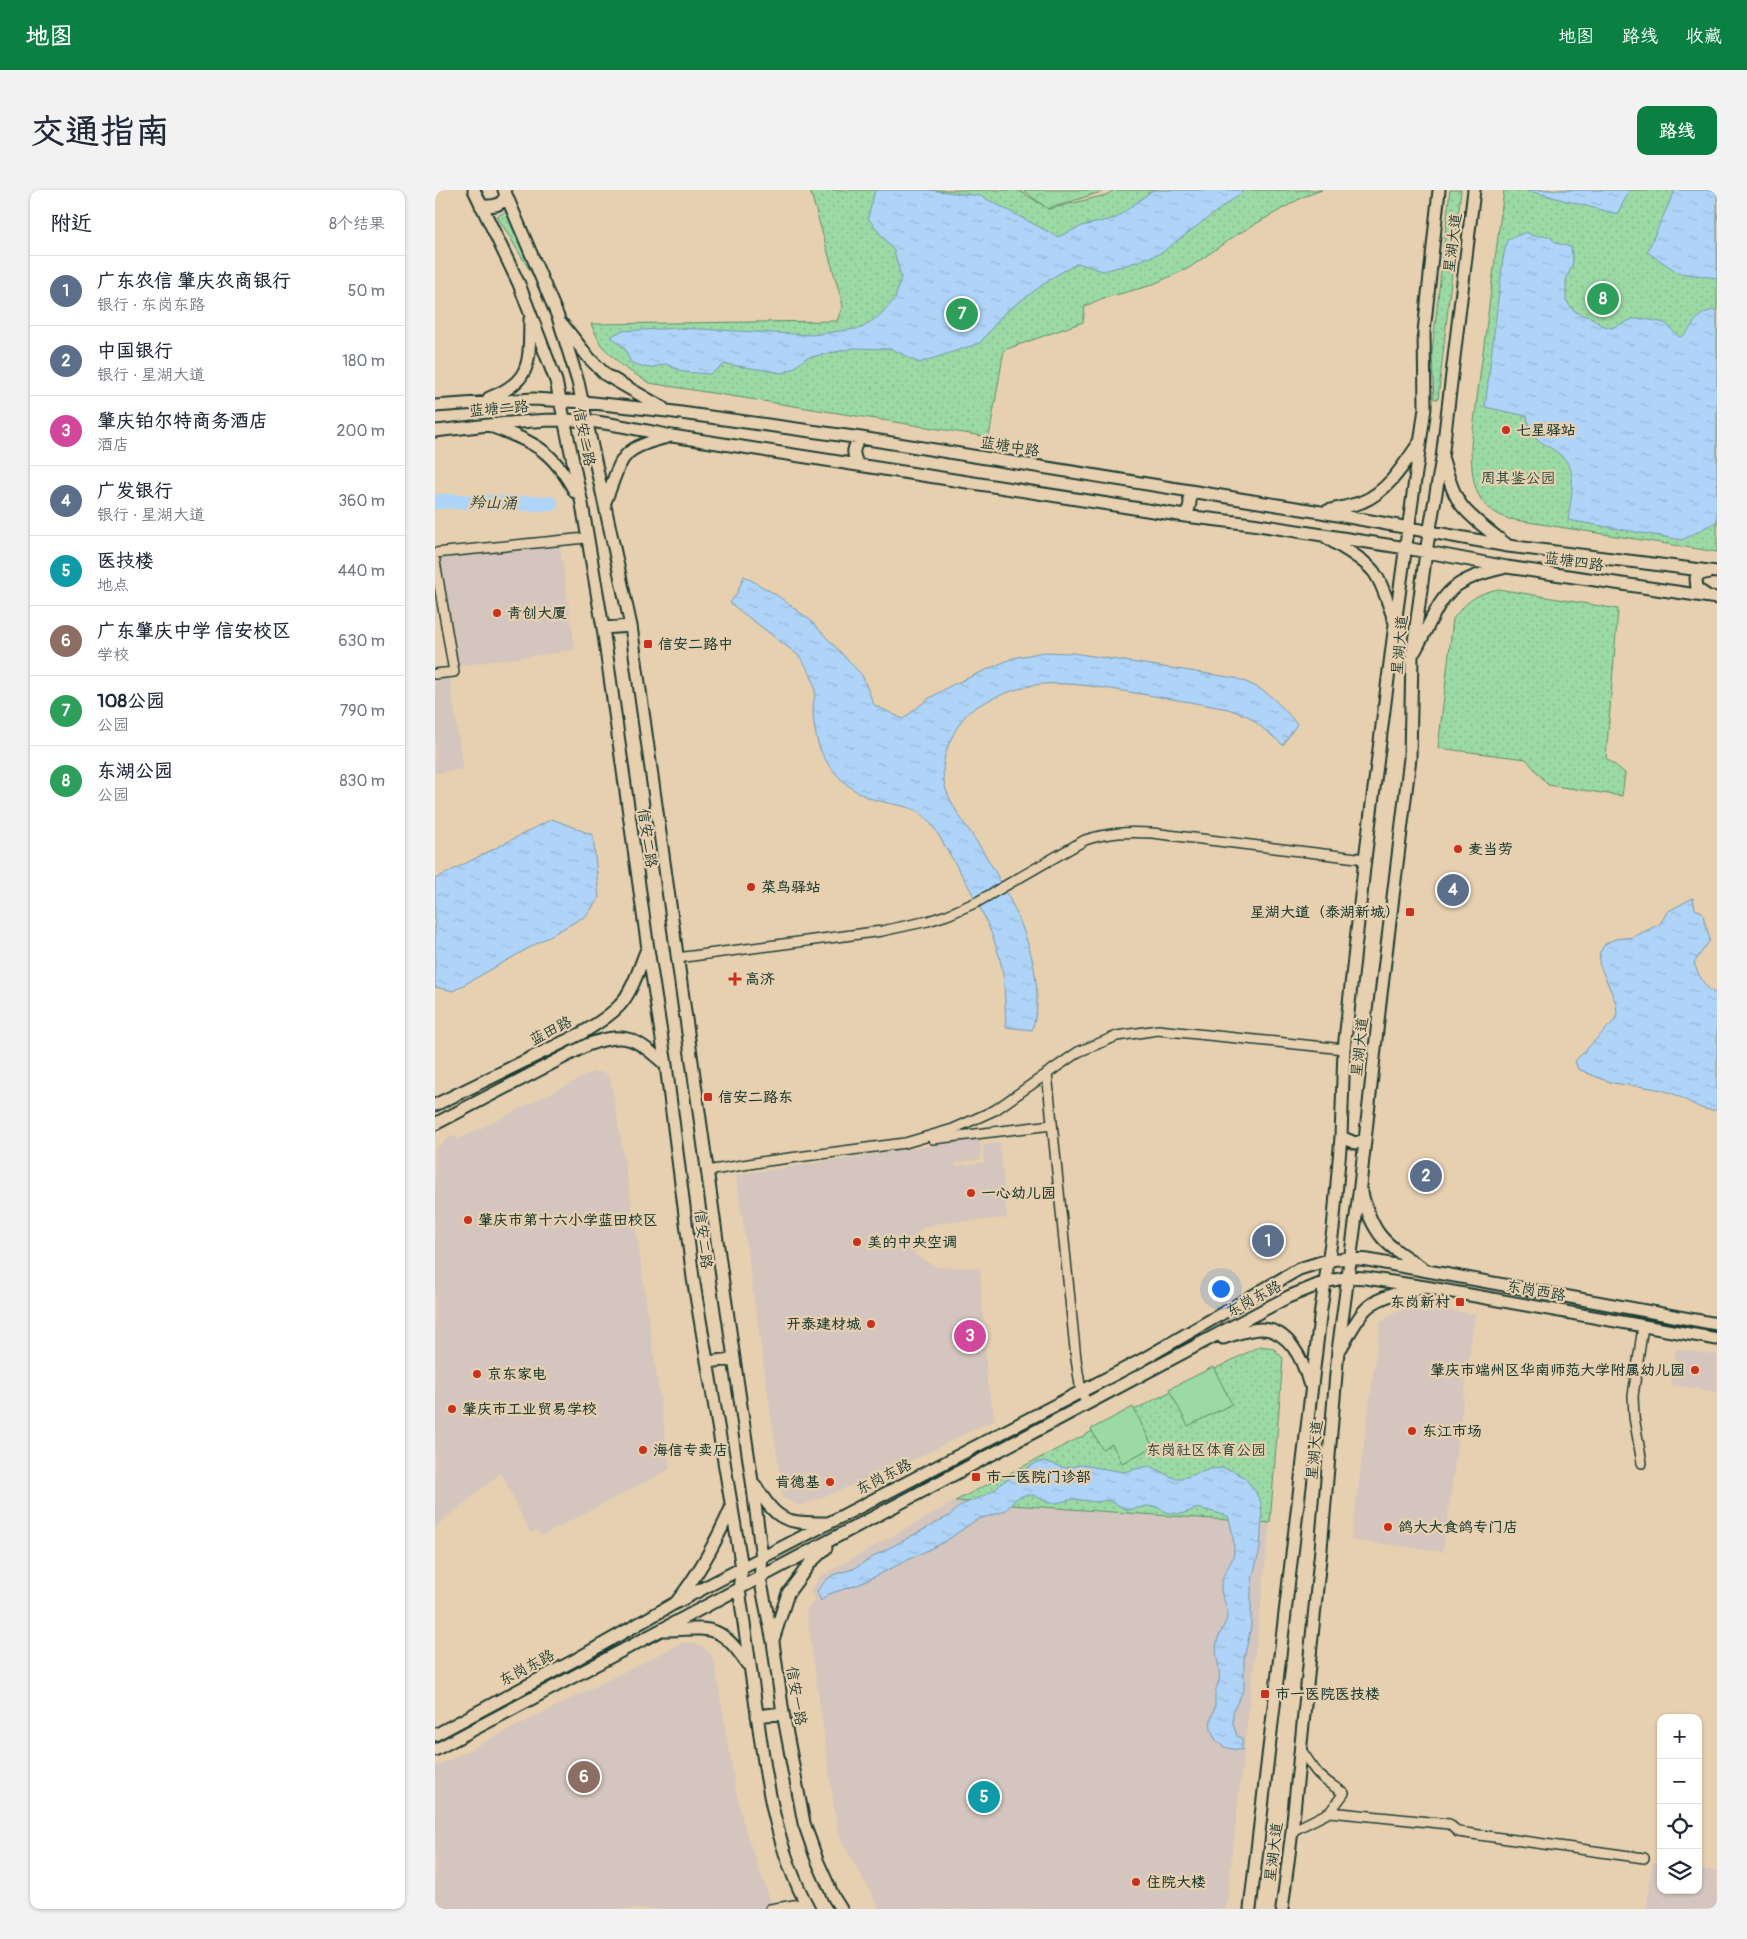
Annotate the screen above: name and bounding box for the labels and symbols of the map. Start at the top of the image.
street label: 星湖大道 [1440,212,1466,274]
pin: 8 [1587,280,1619,318]
pin: 7 [946,295,978,333]
street label: 蓝塘二路 [468,397,530,421]
street label: 信安二路 [569,406,599,468]
place label: 七星驿站 [1516,421,1576,440]
marker: 七星驿站 [1500,424,1512,436]
street label: 蓝塘中路 [979,433,1041,461]
park label: 周其鉴公园 [1480,469,1556,488]
water label: 羚山涌 [469,493,518,513]
street label: 蓝塘四路 [1543,548,1605,576]
place label: 青创大厦 [507,604,567,623]
marker: 青创大厦 [491,607,503,619]
street label: 星湖大道 [1388,614,1412,676]
place label: 信安二路中 [658,635,733,654]
marker: 信安二路中 [642,638,654,650]
street label: 信安二路 [633,807,661,869]
place label: 麦当劳 [1468,840,1513,859]
marker: 麦当劳 [1452,843,1464,855]
pin: 4 [1437,871,1469,909]
place label: 菜鸟驿站 [761,878,821,897]
marker: 菜鸟驿站 [745,881,757,893]
place label: 星湖大道（泰湖新城） [1250,903,1400,922]
marker: 星湖大道（泰湖新城） [1404,906,1416,918]
place label: 高济 [745,970,775,989]
marker: 高济 [729,973,741,985]
street label: 蓝田路 [527,1012,575,1050]
street label: 星湖大道 [1347,1016,1373,1078]
place label: 信安二路东 [718,1088,793,1107]
marker: 信安二路东 [702,1091,714,1103]
pin: 2 [1410,1157,1442,1195]
place label: 一心幼儿园 [981,1184,1056,1203]
marker: 一心幼儿园 [965,1187,977,1199]
street label: 信安二路 [690,1208,716,1270]
place label: 肇庆市第十六小学蓝田校区 [478,1211,658,1230]
marker: 肇庆市第十六小学蓝田校区 [462,1214,474,1226]
pin: 1 [1252,1222,1284,1260]
place label: 美的中央空调 [867,1233,957,1252]
marker: 美的中央空调 [851,1236,863,1248]
your location [1208,1276,1234,1302]
street label: 东岗西路 [1505,1276,1567,1306]
street label: 东岗东路 [1223,1277,1285,1321]
place label: 东岗新村 [1390,1293,1450,1312]
marker: 东岗新村 [1454,1296,1466,1308]
place label: 开泰建材城 [786,1315,861,1334]
pin: 3 [954,1317,986,1355]
marker: 开泰建材城 [865,1318,877,1330]
place label: 肇庆市端州区华南师范大学附属幼儿园 [1430,1361,1685,1380]
marker: 肇庆市端州区华南师范大学附属幼儿园 [1689,1364,1701,1376]
place label: 京东家电 [487,1365,547,1384]
marker: 京东家电 [471,1368,483,1380]
place label: 肇庆市工业贸易学校 [462,1400,597,1419]
marker: 肇庆市工业贸易学校 [446,1403,458,1415]
street label: 星湖大道 [1303,1419,1327,1481]
place label: 东江市场 [1422,1422,1482,1441]
marker: 东江市场 [1406,1425,1418,1437]
place label: 海信专卖店 [653,1441,728,1460]
park label: 东岗社区体育公园 [1146,1441,1266,1460]
marker: 海信专卖店 [637,1444,649,1456]
street label: 东岗东路 [853,1455,915,1499]
place label: 市一医院门诊部 [986,1468,1091,1487]
marker: 市一医院门诊部 [970,1471,982,1483]
place label: 肯德基 [775,1473,820,1492]
marker: 肯德基 [824,1476,836,1488]
place label: 鸽大大食鸽专门店 [1398,1518,1518,1537]
marker: 鸽大大食鸽专门店 [1382,1521,1394,1533]
street label: 东岗东路 [496,1646,558,1690]
street label: 信安一路 [782,1665,810,1727]
place label: 市一医院医技楼 [1275,1685,1380,1704]
marker: 市一医院医技楼 [1259,1688,1271,1700]
pin: 6 [568,1758,600,1796]
pin: 5 [968,1778,1000,1816]
street label: 星湖大道 [1261,1821,1287,1883]
place label: 住院大楼 [1146,1873,1206,1892]
marker: 住院大楼 [1130,1876,1142,1888]

